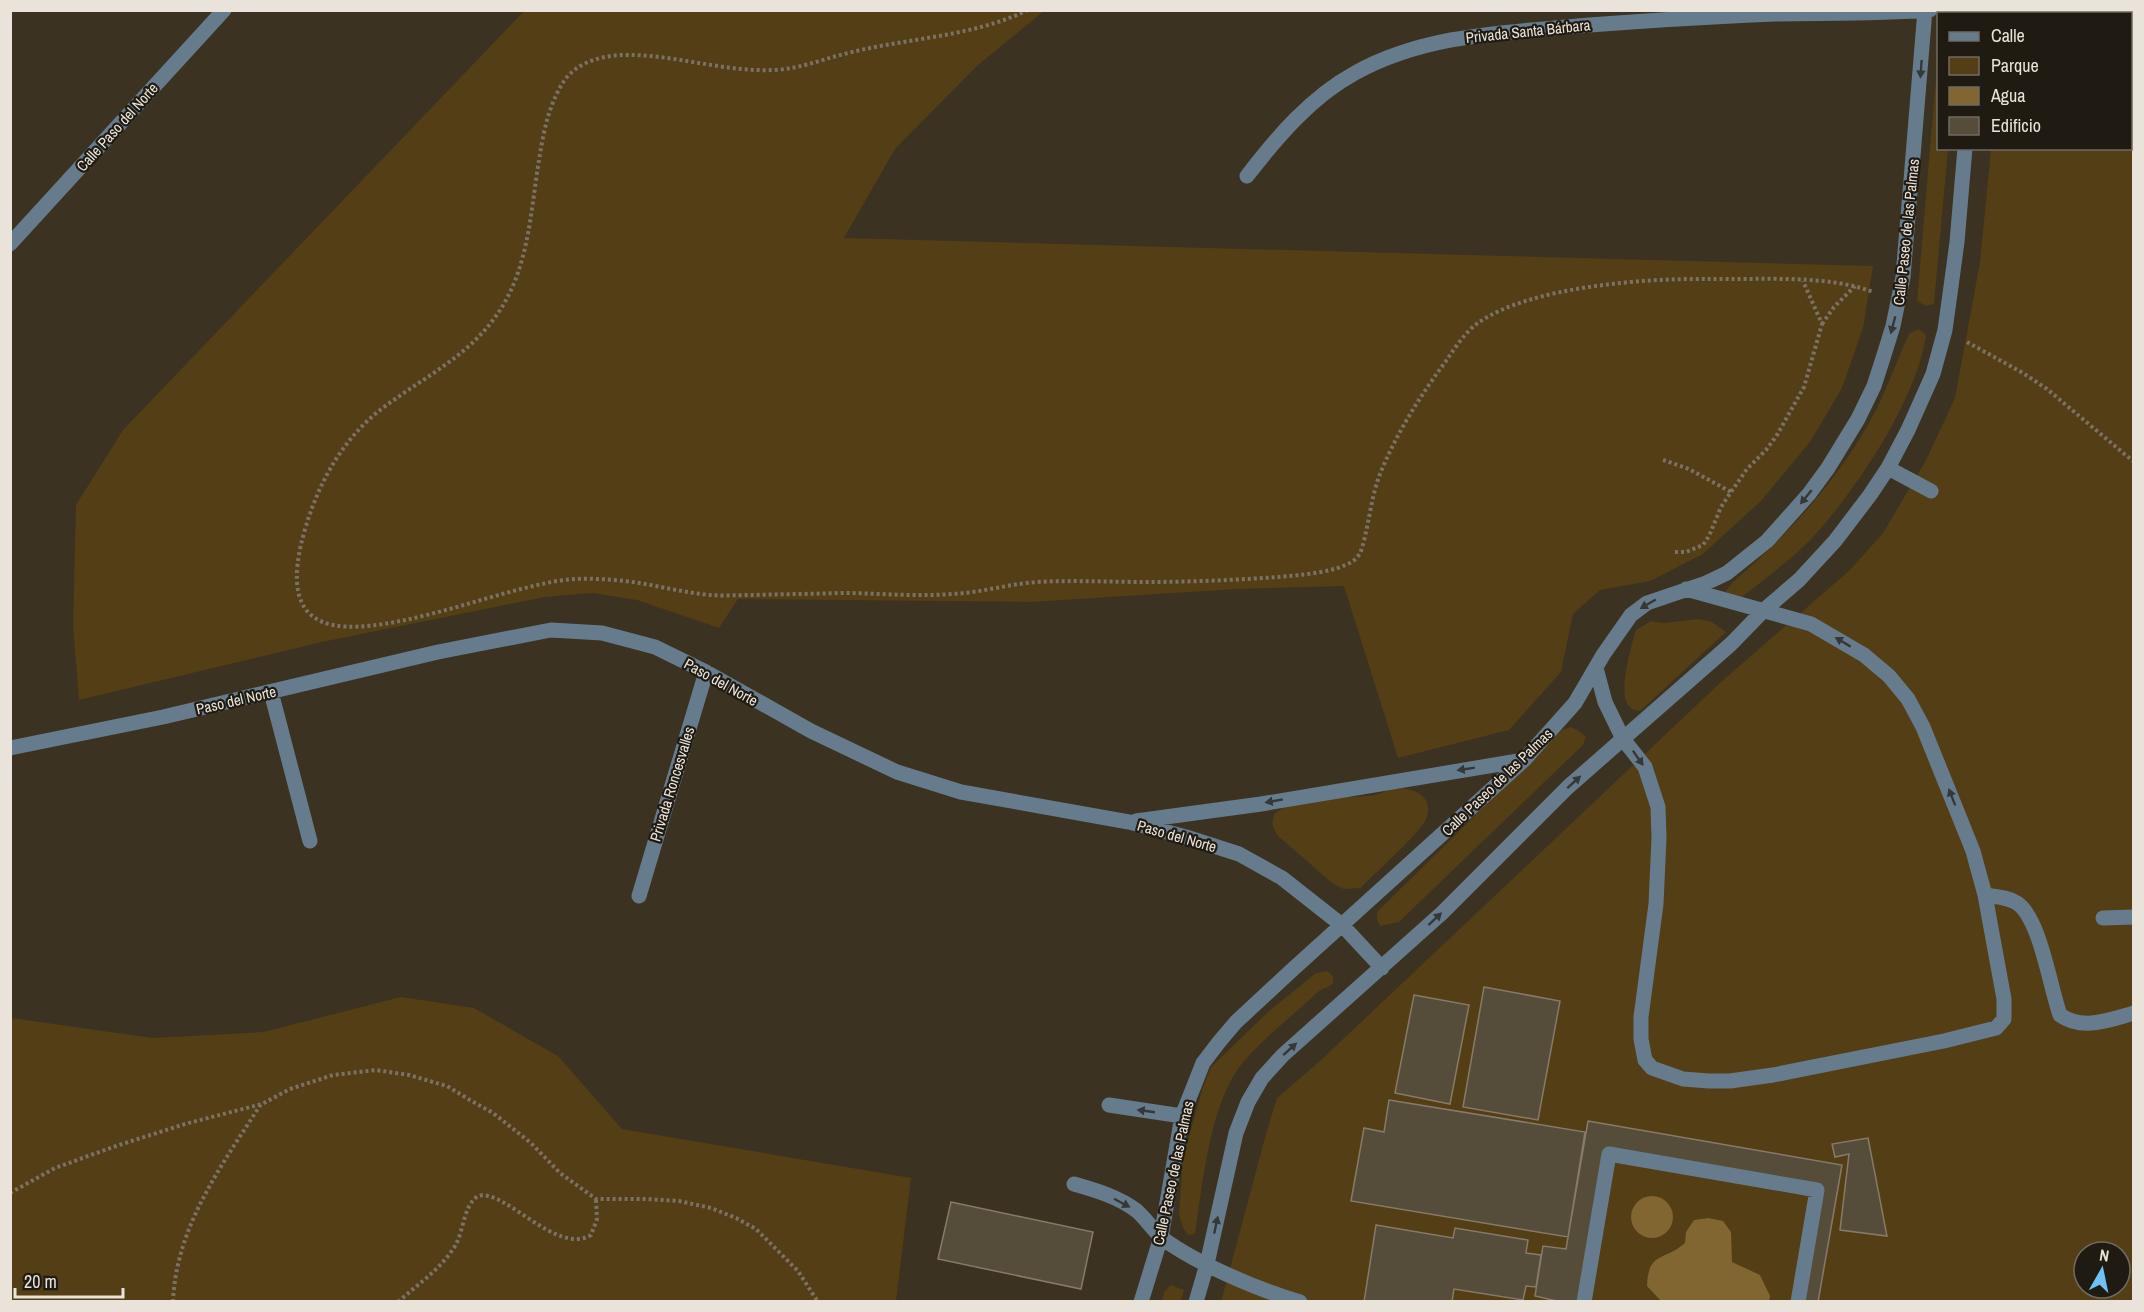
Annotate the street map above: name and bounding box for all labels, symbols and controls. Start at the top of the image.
legend [1937,12,2132,150]
street label: Privada Santa Bárbara [1465,14,1591,48]
text: Calle [1991,23,2025,48]
text: Parque [1991,53,2039,78]
one-way arrow [1916,59,1926,78]
street label: Calle Paso del Norte [71,78,163,176]
text: Agua [1990,83,2025,108]
text: Edificio [1991,113,2041,138]
street label: Calle Paseo de las Palmas [1888,158,1924,306]
one-way arrow [1888,316,1898,334]
one-way arrow [1799,489,1812,505]
one-way arrow [1639,599,1656,609]
one-way arrow [1835,636,1851,647]
street label: Paso del Norte [680,653,762,711]
street label: Paso del Norte [194,681,278,719]
street label: Calle Paseo de las Palmas [1437,723,1557,841]
street label: Privada Roncesvalles [645,724,699,844]
one-way arrow [1632,750,1644,765]
one-way arrow [1457,765,1476,774]
one-way arrow [1566,776,1581,789]
one-way arrow [1947,788,1957,806]
one-way arrow [1264,797,1283,806]
street label: Paso del Norte [1135,815,1219,857]
one-way arrow [1427,913,1442,926]
one-way arrow [1282,1042,1297,1056]
street label: Calle Paseo de las Palmas [1147,1099,1199,1247]
one-way arrow [1136,1106,1155,1115]
one-way arrow [1114,1198,1131,1208]
one-way arrow [1212,1215,1221,1234]
north arrow [2072,1240,2132,1300]
text: N [2098,1244,2111,1267]
scale bar [15,1261,123,1299]
text: 20 m [24,1269,57,1294]

